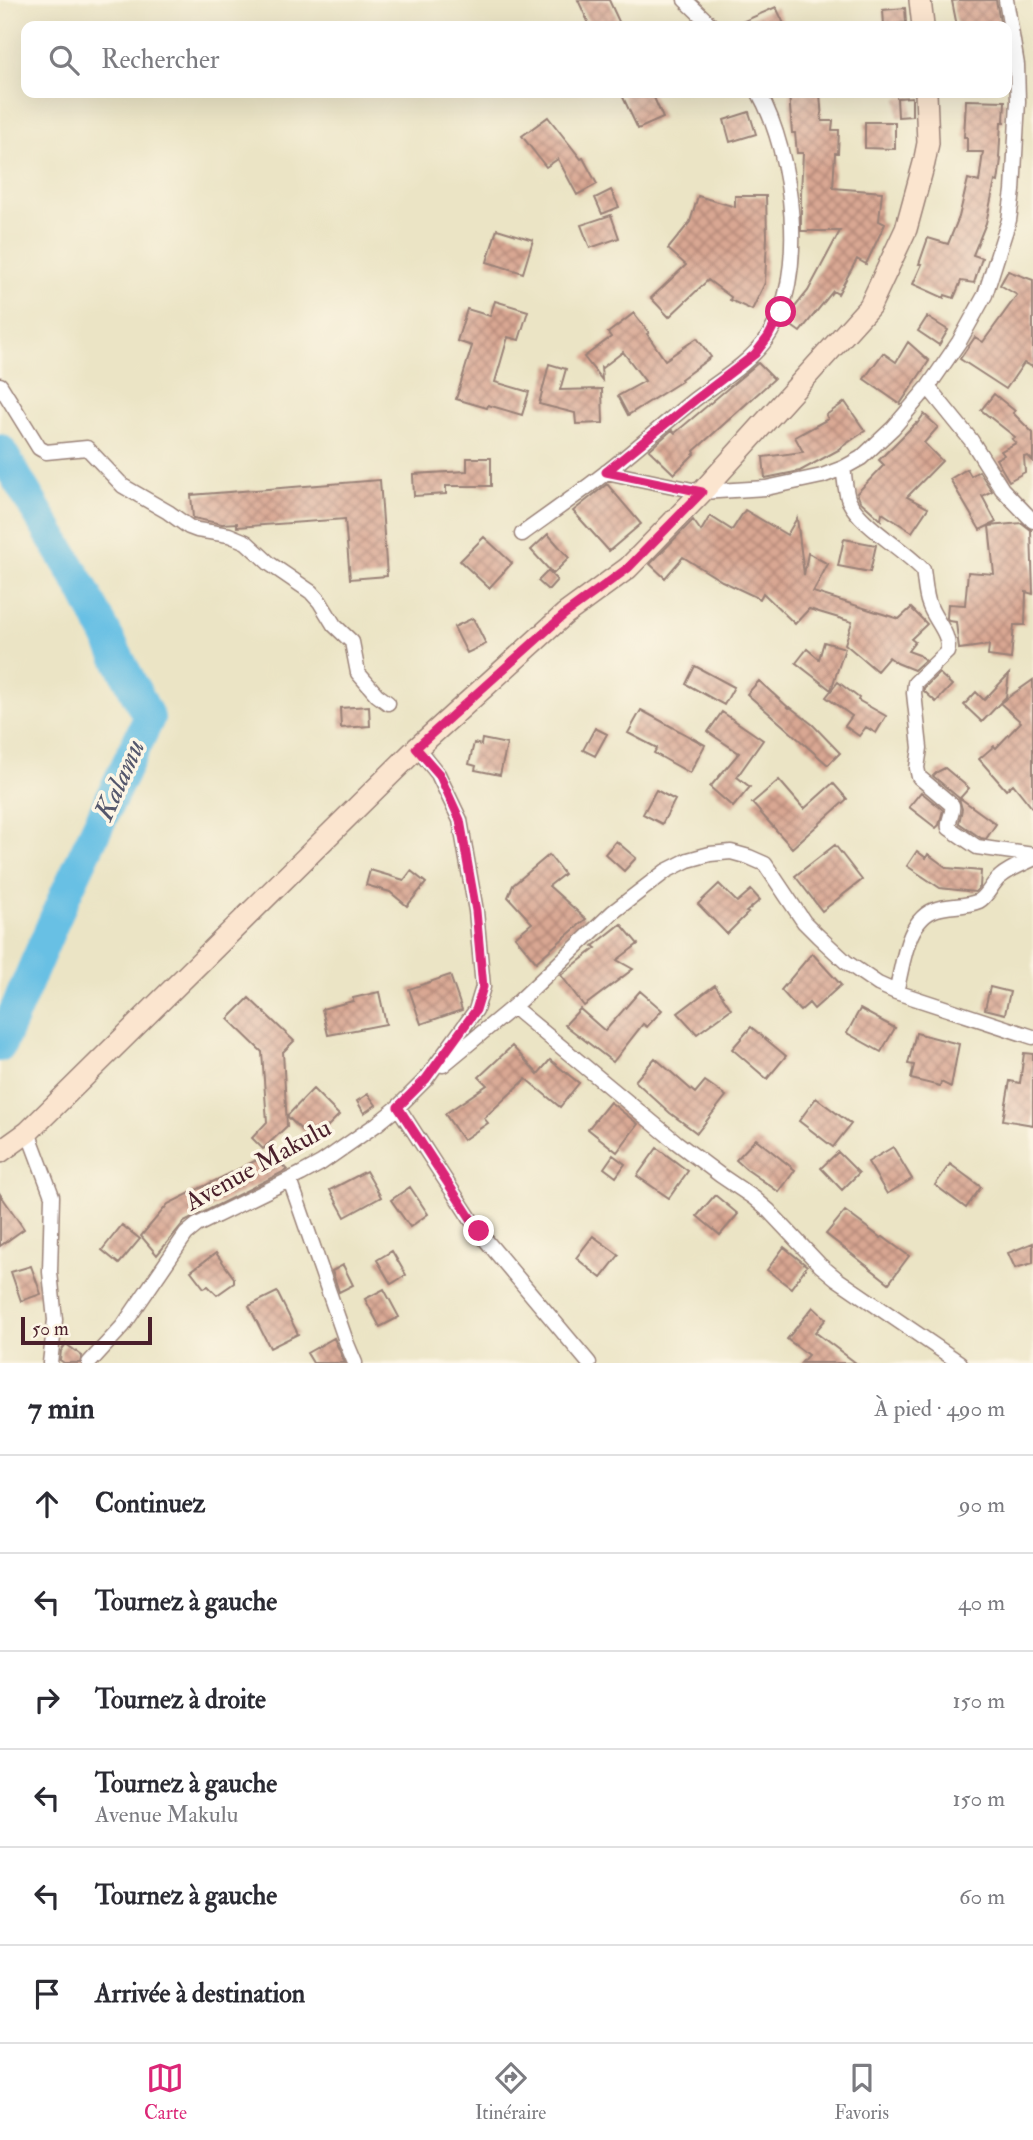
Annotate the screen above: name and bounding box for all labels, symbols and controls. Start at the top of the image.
search box [21,21,1012,98]
icon: search [45,41,83,79]
text: Rechercher [101,44,220,76]
route start [765,296,796,327]
water label: Kalamu [86,734,153,828]
street label: Avenue Makulu [178,1112,337,1219]
route end [463,1215,494,1246]
scale bar [21,1314,152,1346]
text: 50 m [32,1317,69,1341]
text: 7 min [28,1390,95,1427]
text: À pied · 490 m [874,1394,1005,1423]
icon: ahead [28,1485,66,1523]
text: Continuez [95,1488,205,1520]
text: 90 m [959,1490,1005,1519]
icon: left [28,1583,66,1621]
text: Tournez à gauche [95,1586,277,1618]
text: 40 m [958,1588,1005,1617]
icon: right [28,1681,66,1719]
text: Tournez à droite [95,1684,266,1716]
text: 150 m [952,1686,1005,1715]
text: Tournez à gauche [95,1768,277,1800]
icon: left [28,1779,66,1817]
text: 150 m [952,1784,1005,1813]
text: Avenue Makulu [95,1800,238,1829]
icon: left [28,1877,66,1915]
text: Tournez à gauche [95,1880,277,1912]
text: 60 m [959,1882,1005,1911]
icon: arrive [28,1975,66,2013]
text: Arrivée à destination [95,1978,305,2010]
tab: Carte [144,2059,187,2125]
tab: Itinéraire [475,2059,546,2125]
tab: Favoris [834,2059,889,2125]

